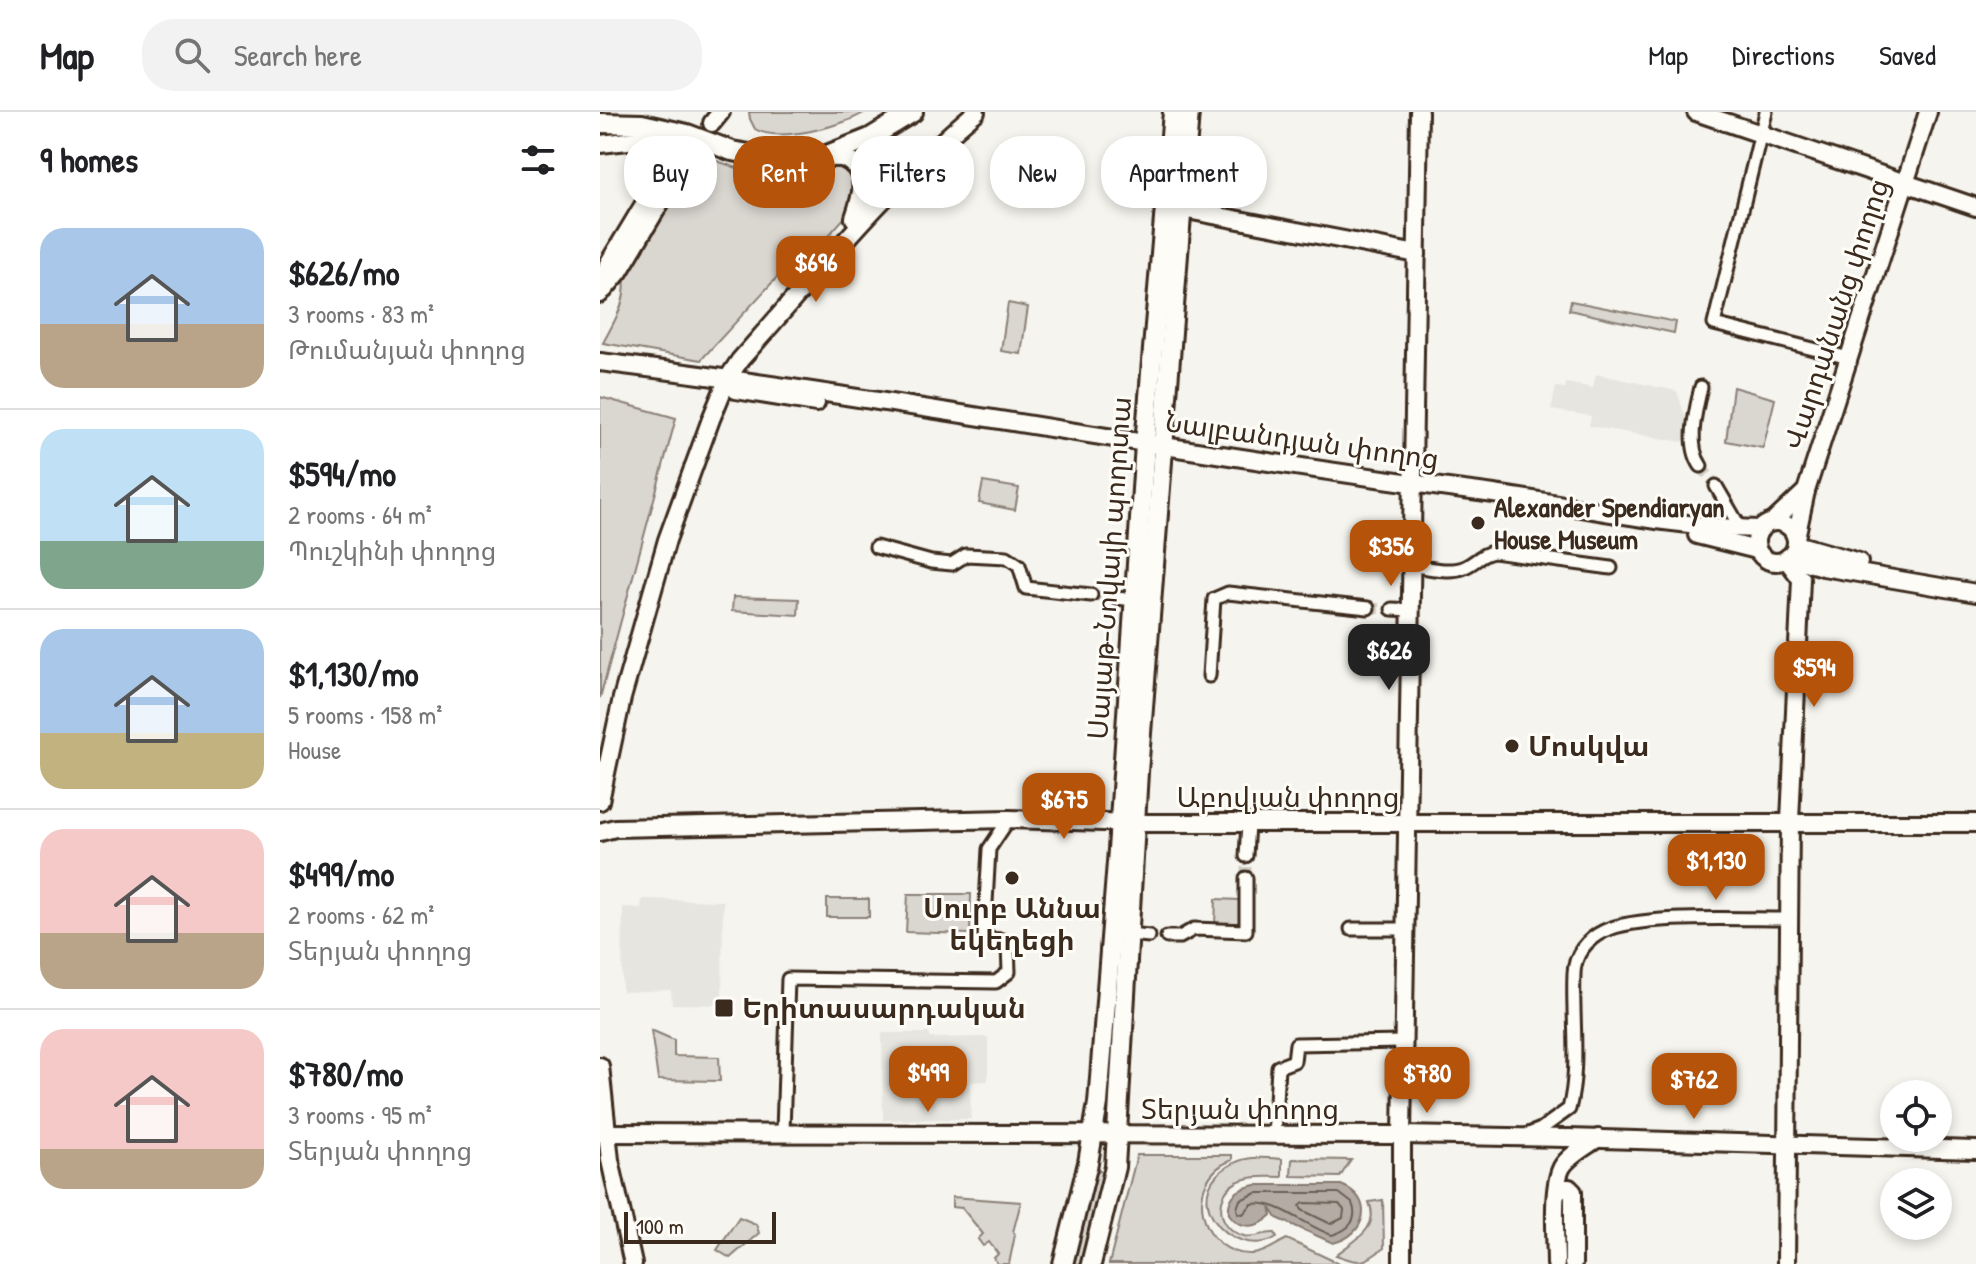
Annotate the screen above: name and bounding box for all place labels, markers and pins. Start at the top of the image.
pin: $696 [769,236,863,304]
place label: Alexander Spendiaryan House Museum [1494,488,1725,558]
marker: Alexander Spendiaryan House Museum [1469,514,1487,532]
pin: $356 [1344,520,1438,588]
pin: $626 [1342,624,1436,692]
pin: $594 [1767,641,1861,709]
place label: Մոսկվա [1528,727,1650,765]
marker: Մոսկվա [1503,737,1521,755]
pin: $675 [1017,773,1111,841]
pin: $1,130 [1651,834,1781,902]
marker: Սուրբ Աննա եկեղեցի [1003,869,1021,887]
place label: Սուրբ Աննա եկեղեցի [923,889,1101,959]
place label: Երիտասարդական [742,989,1026,1027]
marker: Երիտասարդական [713,997,735,1019]
pin: $499 [881,1046,975,1114]
pin: $780 [1380,1047,1474,1115]
pin: $762 [1647,1053,1741,1121]

